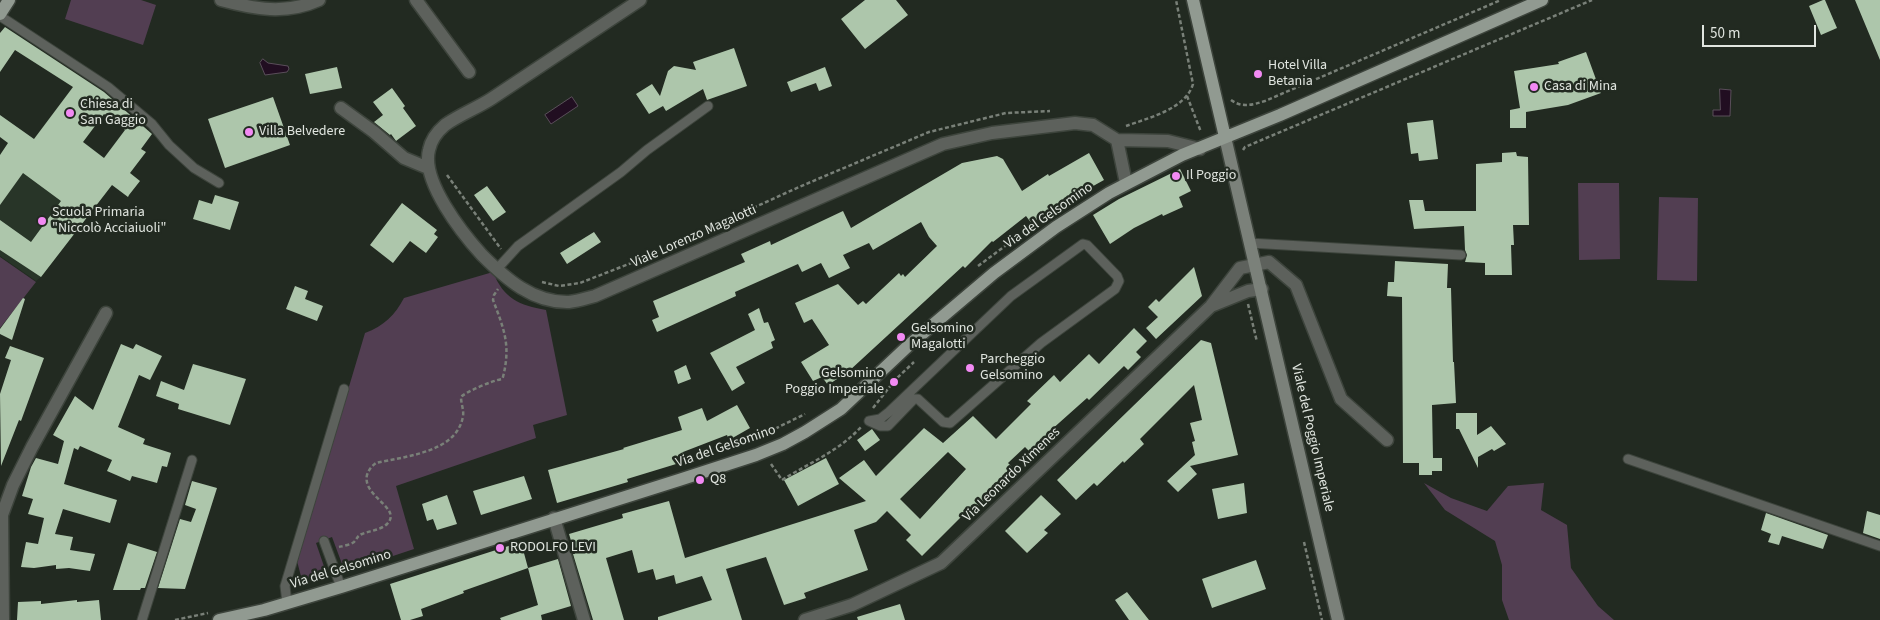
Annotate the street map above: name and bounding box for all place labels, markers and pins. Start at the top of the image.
place label: Hotel Villa Betania [1268,58,1327,90]
marker: Hotel Villa Betania [1252,68,1264,80]
place label: Casa di Mina [1544,79,1617,95]
marker: Casa di Mina [1528,81,1540,93]
place label: Chiesa di San Gaggio [80,97,146,130]
marker: Chiesa di San Gaggio [64,107,76,119]
place label: Villa Belvedere [259,124,345,140]
marker: Villa Belvedere [243,126,255,138]
place label: Il Poggio [1186,168,1236,184]
marker: Il Poggio [1170,170,1182,182]
place label: Scuola Primaria "Niccolò Acciaiuoli" [52,205,166,238]
marker: Scuola Primaria "Niccolò Acciaiuoli" [36,215,48,227]
place label: Gelsomino Magalotti [911,321,974,354]
marker: Gelsomino Magalotti [895,331,907,343]
place label: Parcheggio Gelsomino [980,352,1045,384]
marker: Parcheggio Gelsomino [964,362,976,374]
place label: Gelsomino Poggio Imperiale [785,366,884,398]
marker: Gelsomino Poggio Imperiale [888,376,900,388]
place label: Q8 [710,472,726,488]
marker: Q8 [694,474,706,486]
place label: RODOLFO LEVI [510,540,596,556]
marker: RODOLFO LEVI [494,542,506,554]

